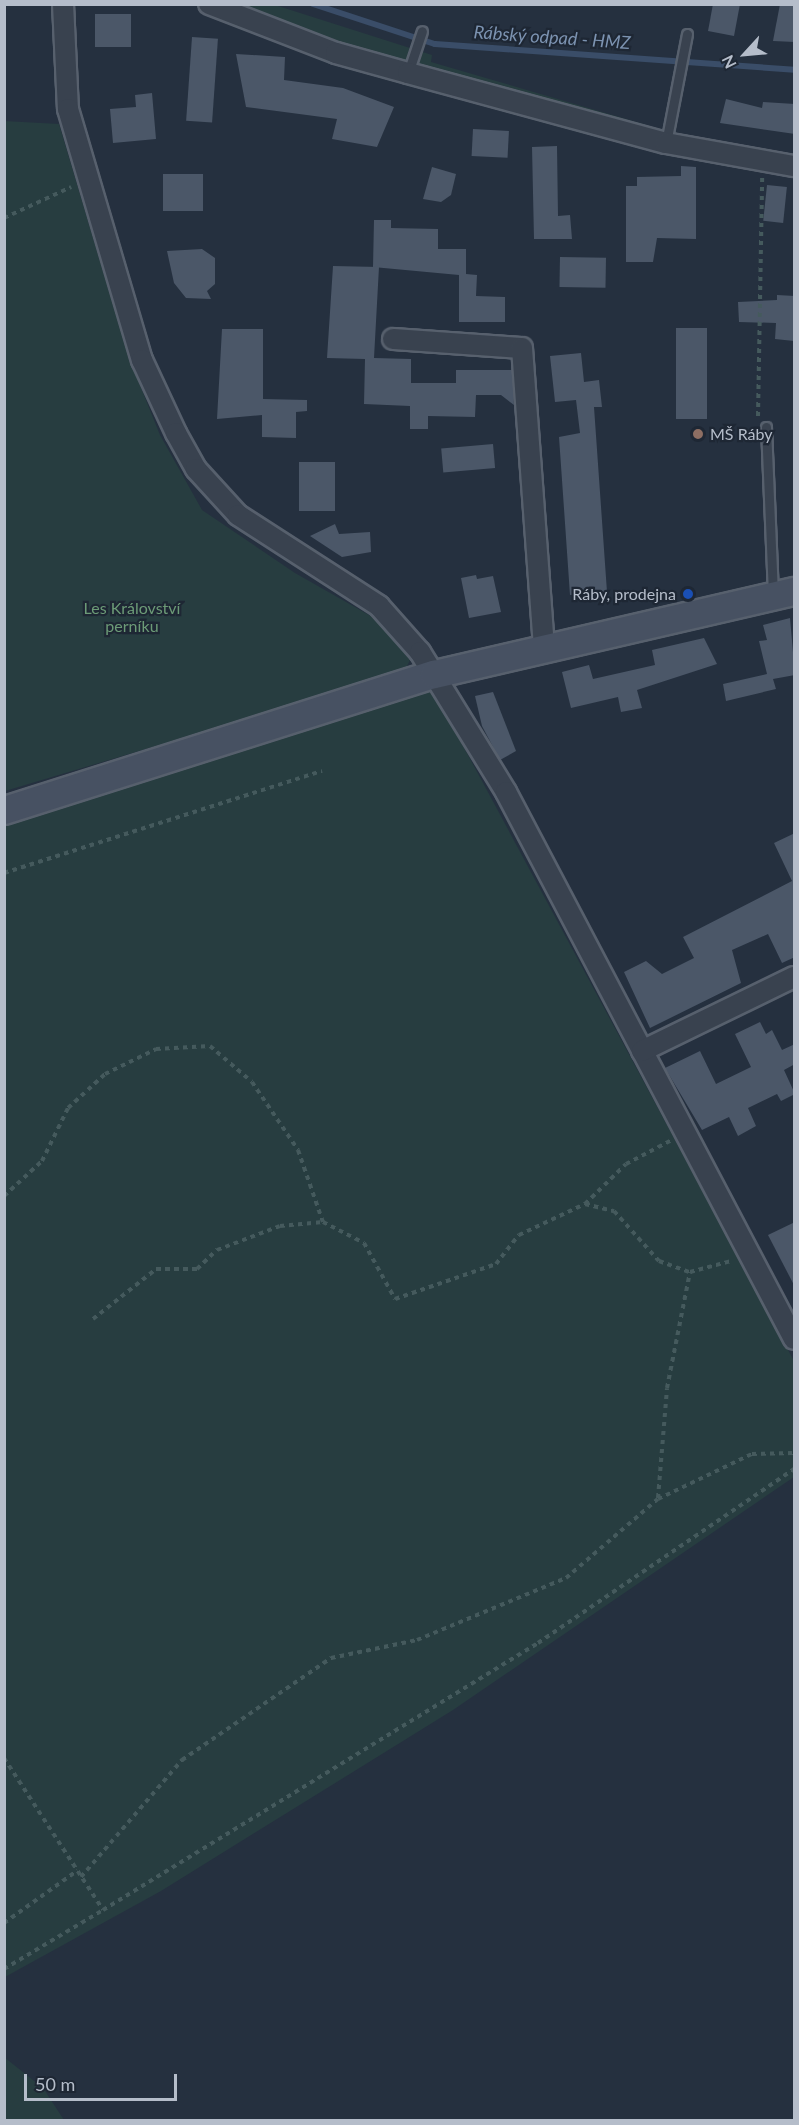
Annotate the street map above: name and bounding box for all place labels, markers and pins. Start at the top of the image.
place label: MŠ Ráby [710,424,772,444]
marker: MŠ Ráby [691,427,705,441]
place label: Ráby, prodejna [572,584,676,604]
marker: Ráby, prodejna [681,587,695,601]

